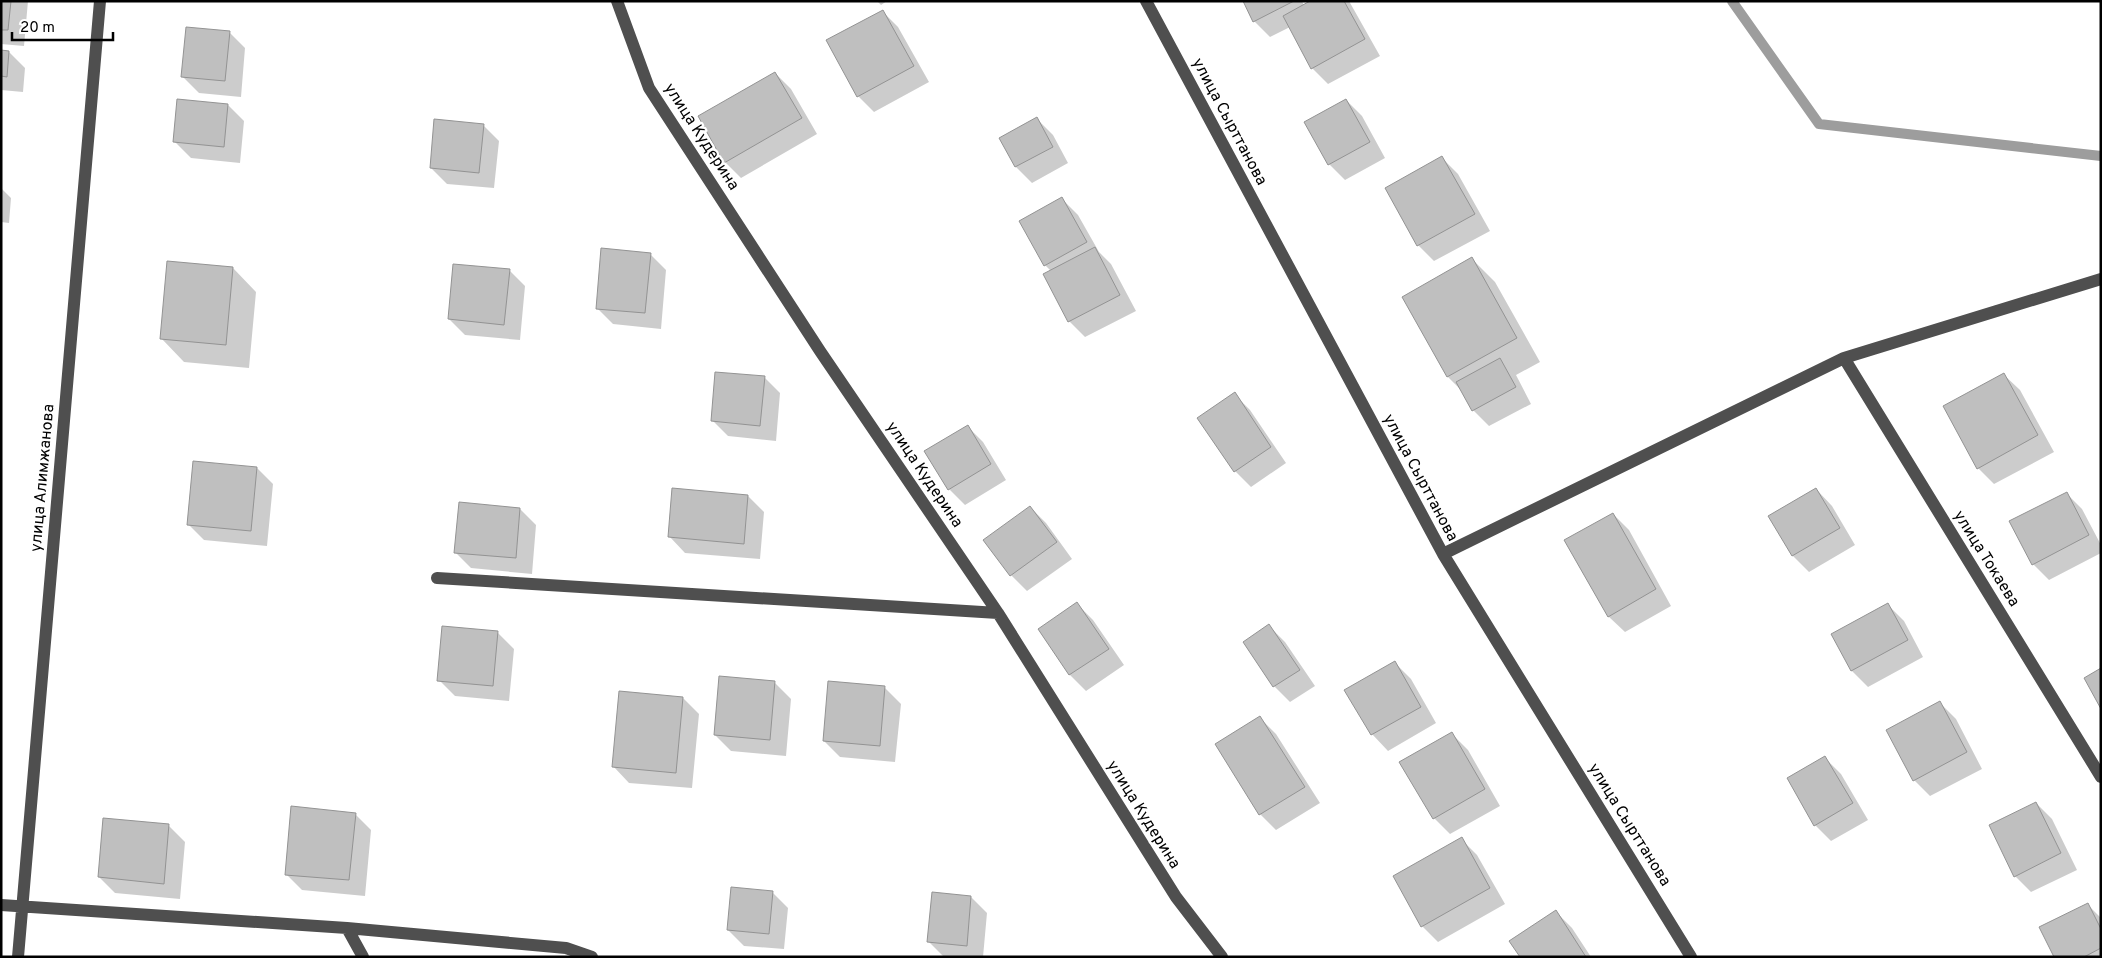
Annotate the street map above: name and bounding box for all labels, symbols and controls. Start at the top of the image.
scale bar [12,10,114,42]
text: 20 m [20,19,55,38]
street label: улица Сырттанова [1187,55,1271,189]
street label: улица Кудерина [659,80,743,194]
street label: улица Алимжанова [27,403,59,553]
street label: улица Сырттанова [1378,411,1462,545]
street label: улица Кудерина [881,418,967,532]
street label: улица Токаева [1948,507,2024,611]
street label: улица Кудерина [1102,757,1184,873]
street label: улица Сырттанова [1583,760,1675,890]

